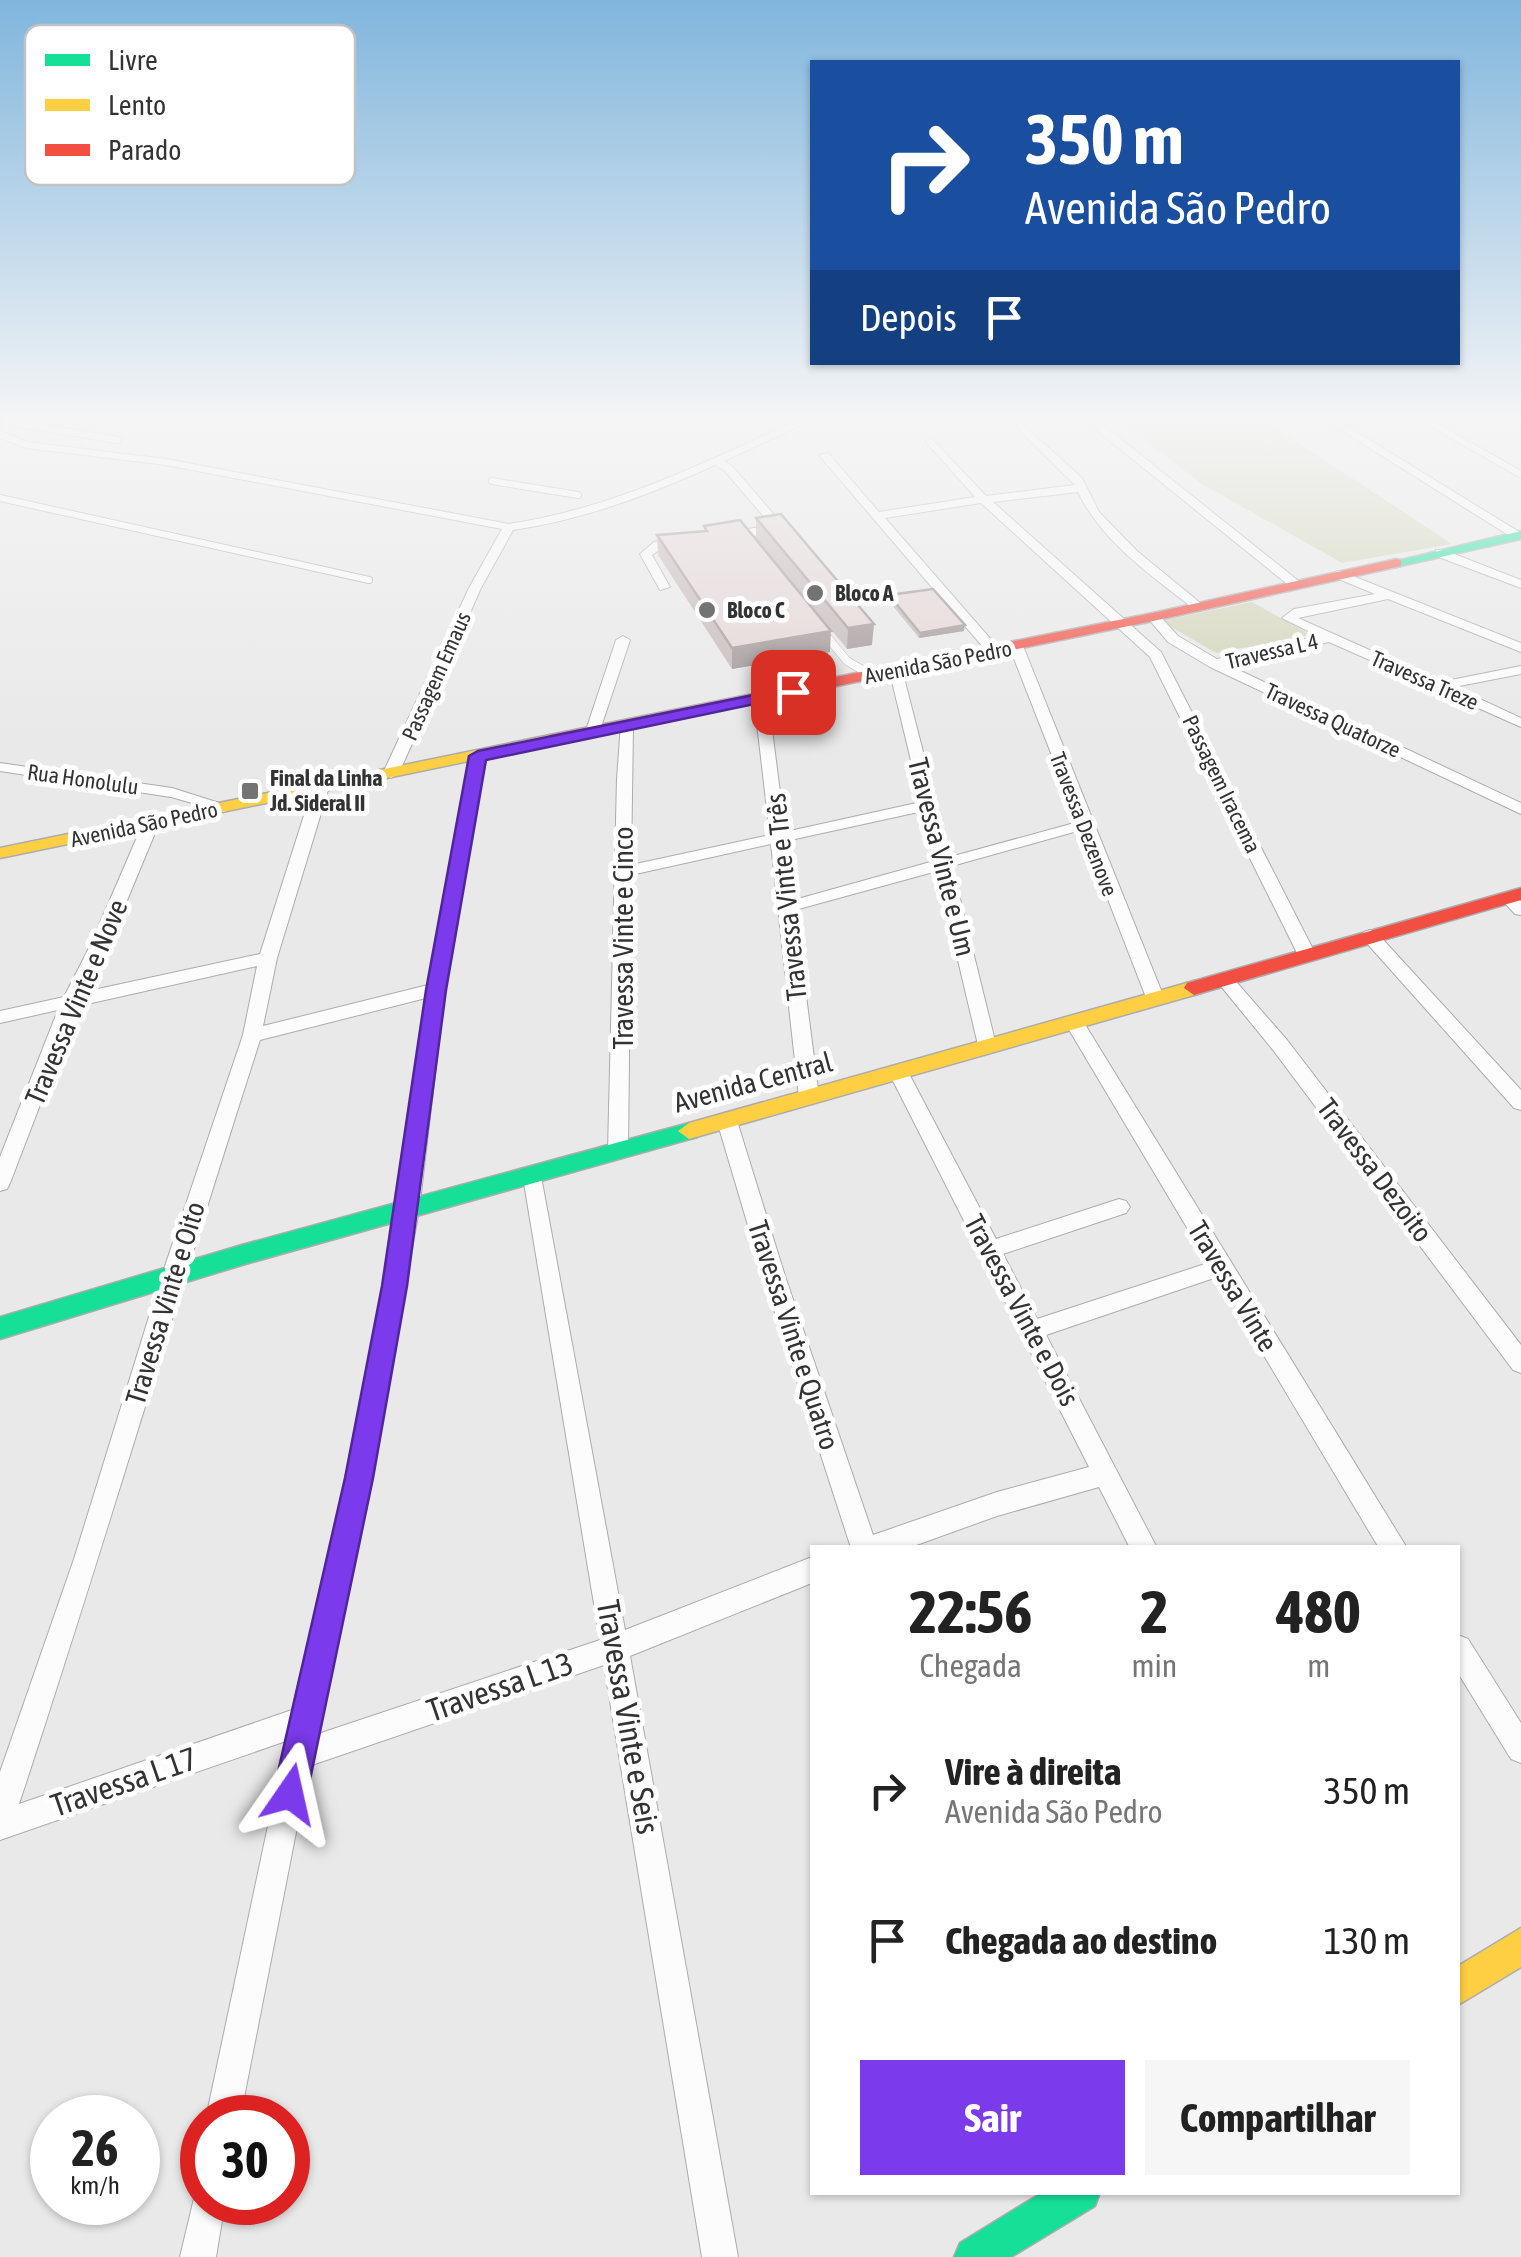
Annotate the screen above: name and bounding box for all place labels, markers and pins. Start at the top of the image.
place label: Bloco A [835,580,894,606]
marker: Bloco A [804,582,826,604]
place label: Bloco C [727,597,785,623]
marker: Bloco C [696,599,718,621]
pin [751,650,836,735]
place label: Final da Linha Jd. Sideral II [269,765,383,816]
marker: Final da Linha Jd. Sideral II [239,780,261,802]

